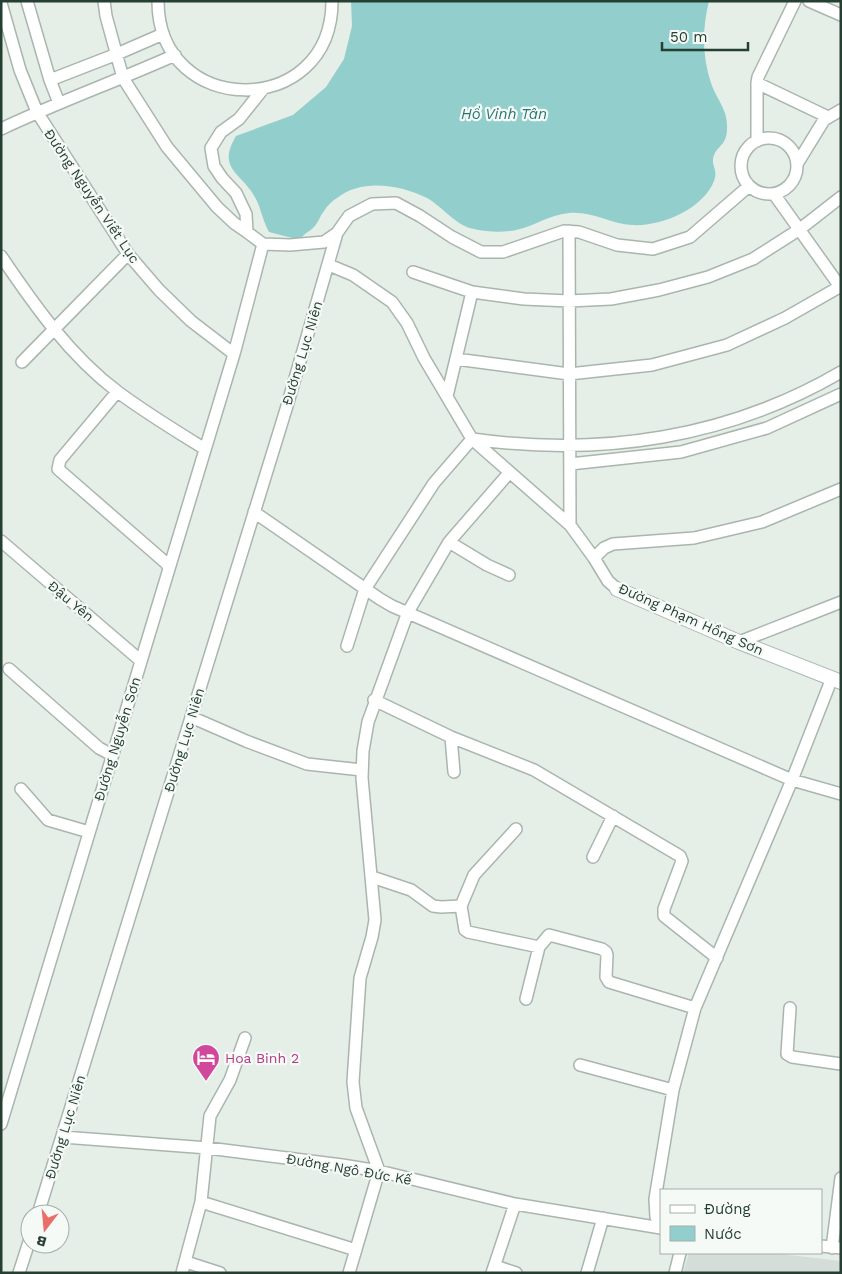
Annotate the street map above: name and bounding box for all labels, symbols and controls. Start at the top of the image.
scale bar [662,20,748,52]
text: 50 m [670,28,707,46]
water label: Hồ Vinh Tân [461,105,547,123]
street label: Đường Nguyễn Viết Lục [41,126,143,266]
street label: Đường Lục Niên [278,299,326,407]
street label: Đậu Yên [45,577,97,625]
street label: Đường Phạm Hồng Sơn [616,580,766,658]
street label: Đường Nguyễn Sơn [90,675,144,803]
street label: Đường Lục Niên [160,686,208,794]
hotel icon: Hoa Binh 2 [191,1043,221,1082]
place label: Hoa Binh 2 [225,1050,299,1066]
street label: Đường Lục Niên [41,1073,89,1181]
street label: Đường Ngô Đức Kế [285,1150,413,1188]
legend [660,1189,822,1254]
text: Đường [704,1200,751,1218]
north arrow [20,1204,70,1254]
text: Nước [704,1225,742,1243]
text: B [34,1232,48,1251]

